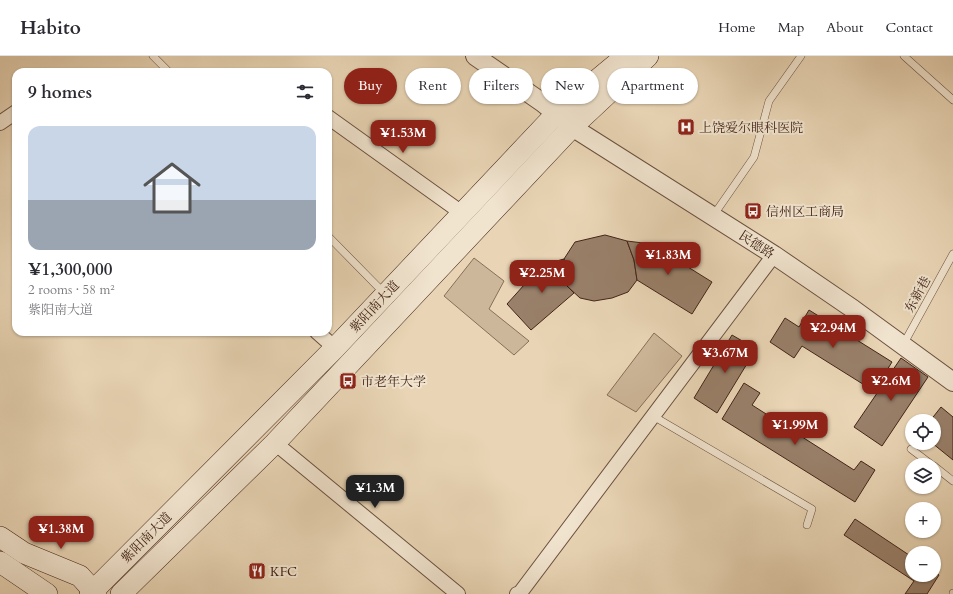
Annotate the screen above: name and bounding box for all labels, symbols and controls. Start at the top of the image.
text: Habito [20,15,81,41]
text: Home [718,18,756,37]
text: Map [778,18,804,37]
text: About [826,18,863,37]
text: Contact [885,18,933,37]
chip: Buy [344,68,397,104]
chip: Rent [405,68,461,104]
chip: Filters [469,68,533,104]
chip: New [541,68,599,104]
chip: Apartment [607,68,698,104]
text: 9 homes [28,81,92,104]
icon: filters [294,81,316,103]
hospital icon: 上饶爱尔眼科医院 [676,117,696,137]
place label: 上饶爱尔眼科医院 [699,119,803,137]
pin: ¥1.53M [370,120,436,154]
text: ¥1.53M [380,124,426,142]
icon: home [136,152,208,224]
bus stop icon: 信州区工商局 [743,201,763,221]
place label: 信州区工商局 [766,203,844,221]
street label: 民德路 [735,227,778,263]
pin: ¥1.83M [635,242,701,276]
text: ¥1.83M [645,246,691,264]
text: ¥1,300,000 [28,258,112,281]
pin: ¥2.25M [509,260,575,294]
text: ¥2.25M [519,264,565,282]
street label: 东新巷 [901,273,935,316]
street label: 紫阳南大道 [346,277,403,337]
text: 2 rooms · 58 m² [28,281,115,299]
text: 紫阳南大道 [28,301,93,319]
pin: ¥2.94M [800,315,866,349]
text: ¥2.94M [810,319,856,337]
pin: ¥3.67M [692,340,758,374]
text: ¥3.67M [702,344,748,362]
pin: ¥2.6M [863,368,919,402]
bus stop icon: 市老年大学 [338,371,358,391]
text: ¥2.6M [871,372,911,390]
place label: 市老年大学 [361,373,426,391]
pin: ¥1.99M [762,412,828,446]
map controls [905,414,941,582]
button: locate [905,414,941,450]
text: ¥1.99M [772,416,818,434]
button: layers [905,458,941,494]
pin: ¥1.3M [347,475,403,509]
text: ¥1.3M [355,479,395,497]
button: + [905,502,941,538]
street label: 紫阳南大道 [117,508,176,567]
pin: ¥1.38M [28,516,94,550]
text: ¥1.38M [38,520,84,538]
button: − [905,546,941,582]
restaurant icon: KFC [247,561,267,581]
place label: KFC [270,563,297,581]

